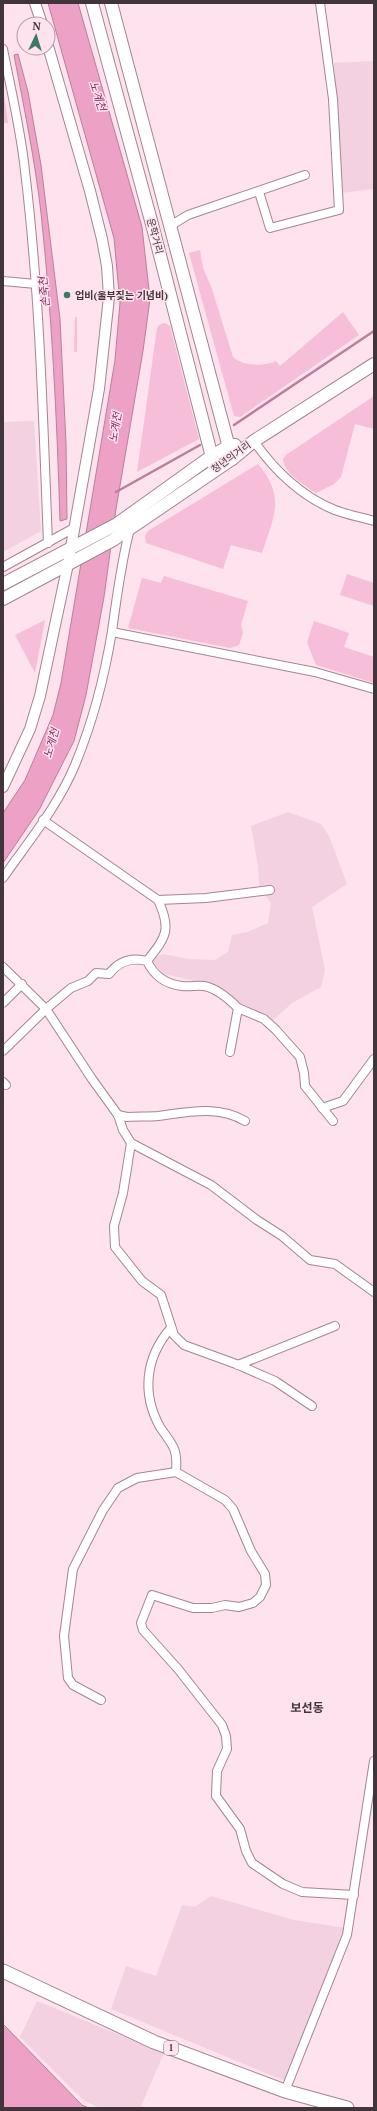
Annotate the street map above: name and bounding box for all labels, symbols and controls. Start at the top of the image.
north arrow [16,16,56,56]
text: N [32,19,42,33]
water label: 노계천 [87,79,110,114]
street label: 운학거리 [144,217,166,255]
water label: 손죽천 [35,274,53,308]
place label: 업비(울부짖는 기념비) [75,289,168,302]
marker: 업비(울부짖는 기념비) [62,290,72,300]
water label: 노계천 [106,409,125,443]
street label: 청년의거리 [209,438,253,476]
water label: 노계천 [40,725,62,760]
district label: 보선동 [290,1700,324,1715]
road number: 1 [164,2041,178,2055]

